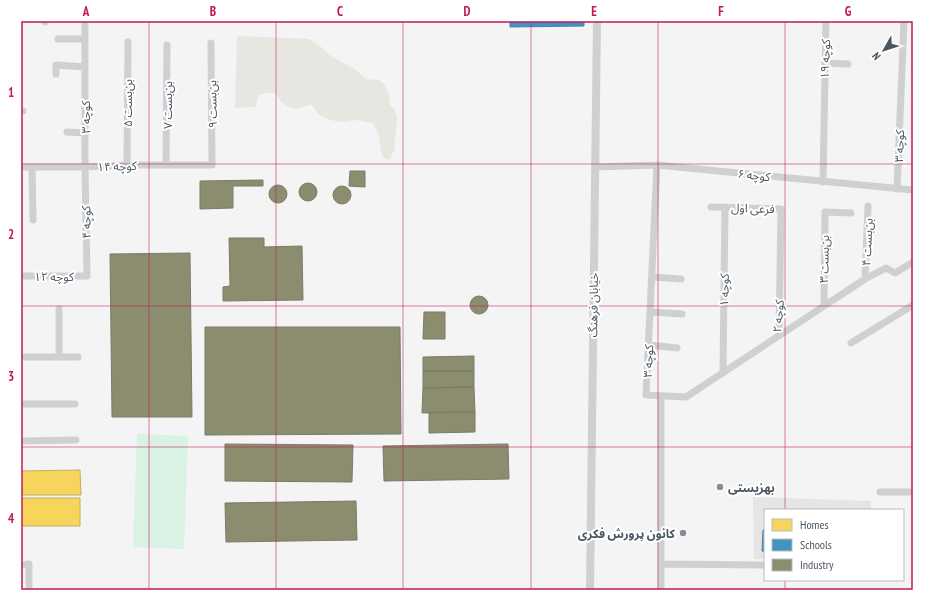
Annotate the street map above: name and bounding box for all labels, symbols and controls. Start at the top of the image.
text: A [82,3,90,20]
text: B [210,3,216,20]
text: C [337,3,343,20]
text: D [464,3,471,20]
text: E [591,3,597,20]
text: F [718,3,724,20]
text: G [845,3,852,20]
north arrow [864,30,904,70]
street label: کوچه ۱۹ [817,38,834,79]
text: N [869,50,884,63]
street label: بن‌بست ۵ [120,79,135,127]
street label: بن‌بست ۹ [204,80,220,128]
street label: بن‌بست ۷ [160,81,175,129]
text: 1 [8,84,14,101]
street label: کوچه ۳ [78,99,94,133]
street label: کوچه ۳ [891,128,908,163]
street label: کوچه ۱۴ [97,158,138,175]
street label: کوچه ۶ [737,166,772,185]
street label: فرعی اول [731,200,775,216]
street label: کوچه ۴ [78,204,95,239]
street label: بن‌بست ۴ [858,218,876,266]
text: 2 [8,226,14,243]
street label: بن‌بست ۳ [816,235,832,283]
street label: کوچه ۱۲ [34,269,75,285]
street label: خیابان فرهنگ [585,272,601,338]
street label: کوچه ۱ [716,272,733,307]
street label: کوچه ۲ [769,298,788,333]
street label: کوچه ۳ [640,343,657,378]
text: 3 [8,368,14,385]
place label: بهزیستی [728,480,775,495]
marker: بهزیستی [715,482,725,492]
legend [764,509,904,581]
text: 4 [8,510,15,527]
text: Homes [800,517,828,532]
place label: کانون پرورش فکری [578,526,676,542]
marker: کانون پرورش فکری [678,528,688,538]
text: Schools [800,537,832,552]
text: Industry [800,557,834,572]

